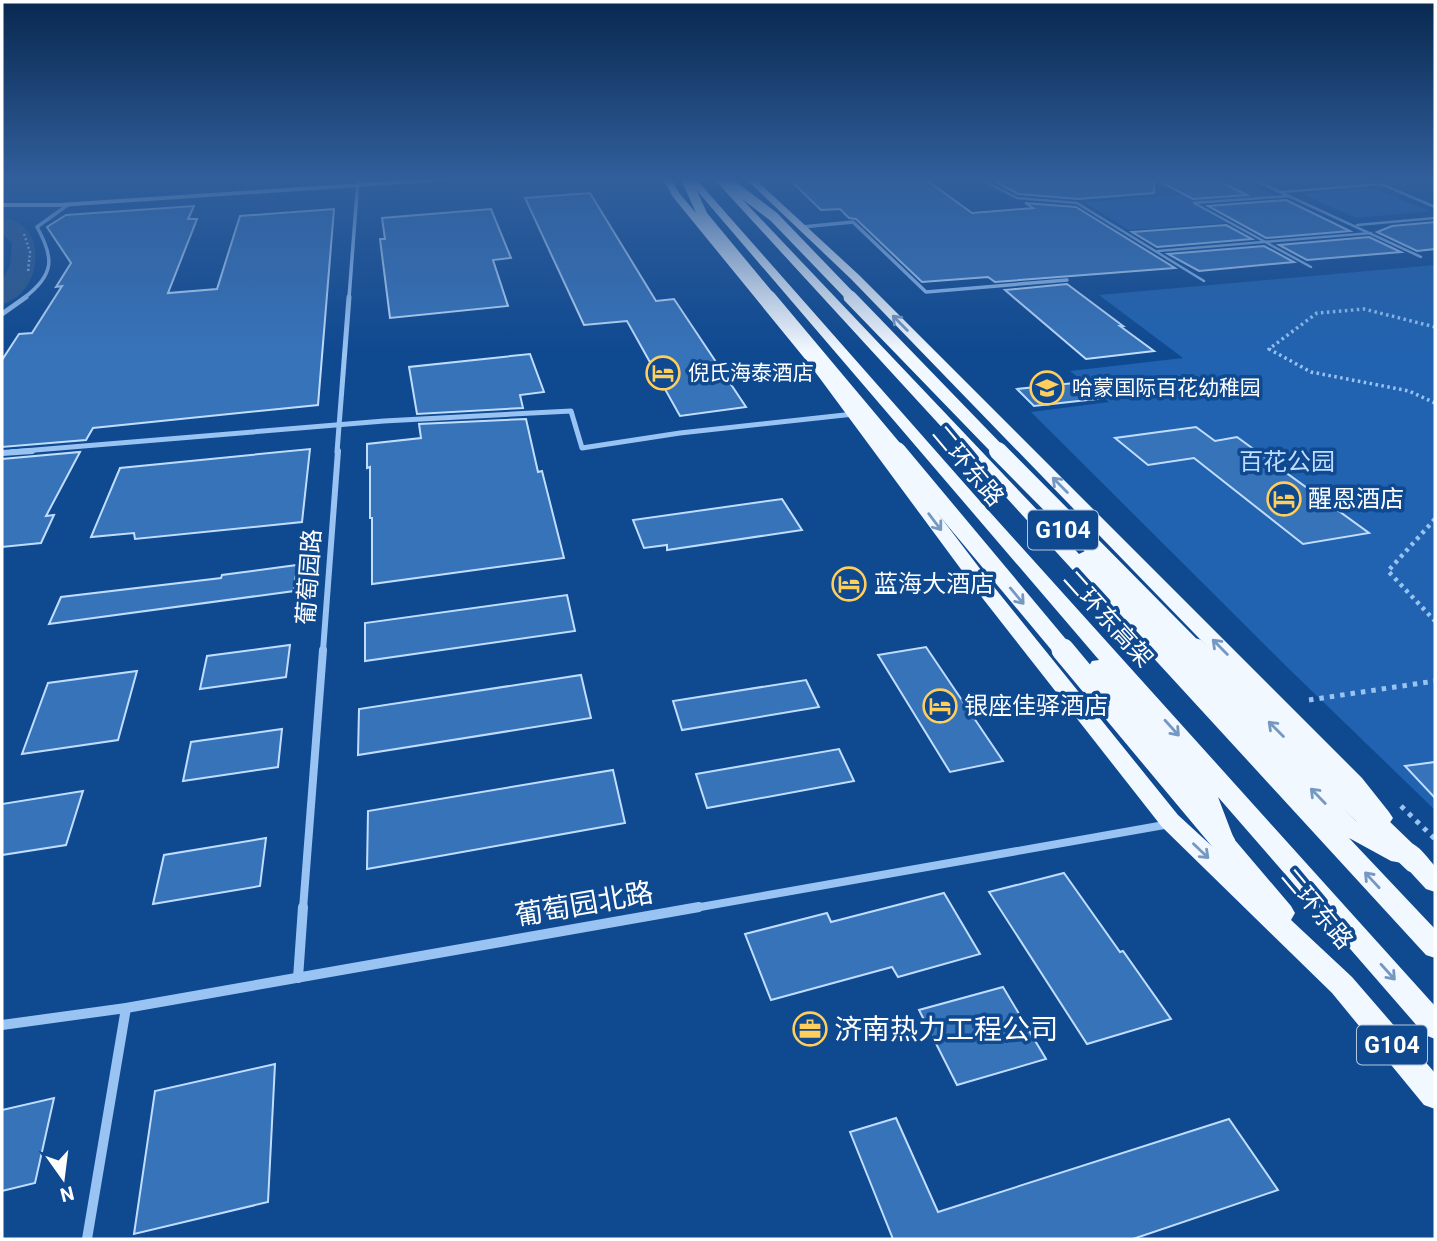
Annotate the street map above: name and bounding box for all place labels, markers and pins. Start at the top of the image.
hotel icon: 倪氏海泰酒店 [644,354,682,392]
place label: 倪氏海泰酒店 [688,361,814,385]
school or university icon: 哈蒙国际百花幼稚园 [1028,369,1066,407]
place label: 哈蒙国际百花幼稚园 [1072,376,1261,400]
hotel icon: 醒恩酒店 [1265,480,1303,518]
place label: 醒恩酒店 [1308,485,1404,513]
hotel icon: 蓝海大酒店 [830,565,868,603]
place label: 蓝海大酒店 [874,570,994,598]
hotel icon: 银座佳驿酒店 [921,687,959,725]
place label: 银座佳驿酒店 [964,692,1108,720]
office icon: 济南热力工程公司 [791,1010,829,1048]
place label: 济南热力工程公司 [834,1013,1058,1046]

